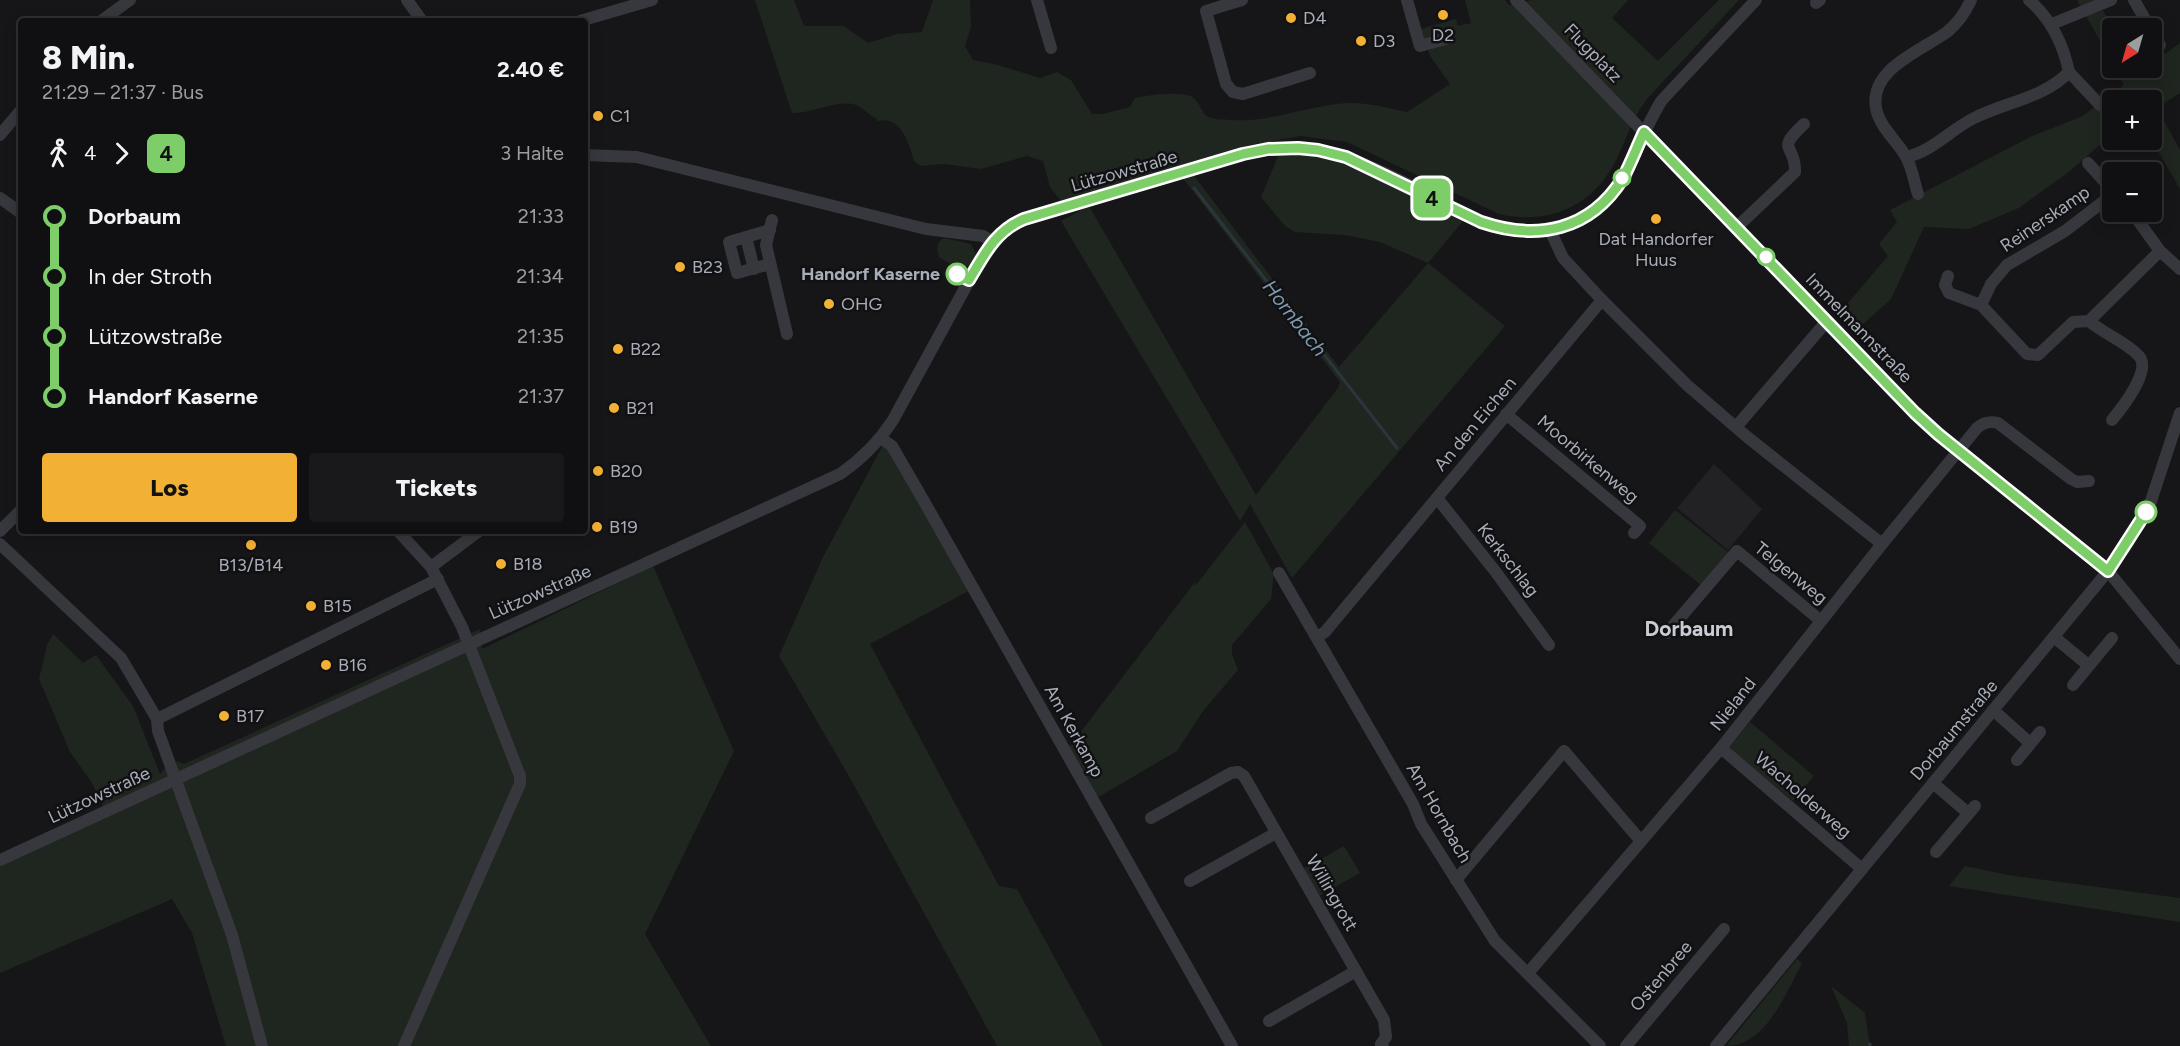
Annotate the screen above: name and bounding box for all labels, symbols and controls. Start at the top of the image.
place label: D4 [1303,7,1327,29]
marker: D2 [1436,8,1450,22]
marker: D4 [1284,11,1298,25]
north arrow [2102,18,2162,78]
map controls [2102,18,2162,222]
street label: Flugplatz [1559,19,1627,87]
place label: D2 [1432,24,1454,46]
place label: D3 [1373,30,1395,52]
marker: D3 [1354,34,1368,48]
text: 8 Min. [42,38,135,77]
text: 2.40 € [497,56,564,83]
text: 21:29 – 21:37 · Bus [42,80,204,104]
button: + [2102,90,2162,150]
place label: C1 [610,105,630,127]
marker: C1 [591,109,605,123]
icon: walk [42,137,75,170]
icon: forward [105,137,138,170]
text: 4 [84,141,96,165]
text: 4 [159,141,173,166]
text: 3 Halte [500,141,564,165]
street label: Lützowstraße [1068,145,1180,197]
button: − [2102,162,2162,222]
unlabelled marker [1613,169,1631,187]
line badge: 4 [1412,178,1452,218]
street label: Reinerskamp [1996,181,2094,257]
text: 4 [1425,186,1439,211]
text: Dorbaum [88,203,181,230]
text: 21:33 [518,204,564,228]
marker: Dat Handorfer Huus [1649,212,1663,226]
place label: Dat Handorfer Huus [1598,228,1714,271]
unlabelled marker [1757,248,1775,266]
place label: B23 [692,256,723,278]
marker: B23 [673,260,687,274]
text: In der Stroth [88,263,212,290]
place label: Handorf Kaserne [801,263,940,285]
marker: Handorf Kaserne [946,263,968,285]
text: 21:34 [516,264,564,288]
street label: Immelmannstraße [1801,268,1917,388]
water label: Hornbach [1258,275,1332,361]
place label: OHG [841,293,882,315]
marker: OHG [822,297,836,311]
text: Lützowstraße [88,323,222,350]
text: 21:35 [517,324,564,348]
place label: B22 [630,338,661,360]
marker: B22 [611,342,625,356]
street label: An den Eichen [1429,372,1521,476]
text: Handorf Kaserne [88,383,258,410]
text: 21:37 [518,384,564,408]
place label: B21 [626,397,655,419]
marker: B21 [607,401,621,415]
street label: Moorbirkenweg [1533,410,1643,508]
button: Los [42,453,297,522]
button: Tickets [309,453,564,522]
place label: B20 [610,460,643,482]
marker: B20 [591,464,605,478]
unlabelled marker [2135,501,2157,523]
place label: B19 [609,516,638,538]
street label: Kerkschlag [1472,519,1544,601]
marker: B19 [590,520,604,534]
street label: Telgenweg [1750,537,1832,609]
marker: B13/B14 [244,538,258,552]
place label: B18 [513,553,542,575]
place label: B13/B14 [219,554,283,576]
marker: B18 [494,557,508,571]
street label: Lützowstraße [485,560,595,624]
place label: B15 [323,595,352,617]
marker: B15 [304,599,318,613]
district label: Dorbaum [1645,616,1733,641]
place label: B16 [338,654,367,676]
marker: B16 [319,658,333,672]
street label: Nieland [1705,673,1761,735]
street label: Dorbaumstraße [1906,675,2003,785]
street label: Am Kerkamp [1040,681,1108,781]
place label: B17 [236,705,264,727]
marker: B17 [217,709,231,723]
street label: Wacholderweg [1750,747,1856,843]
street label: Am Hornbach [1402,759,1476,867]
street label: Lützowstraße [45,762,154,828]
street label: Willingrott [1301,851,1363,935]
street label: Ostenbree [1625,936,1697,1016]

